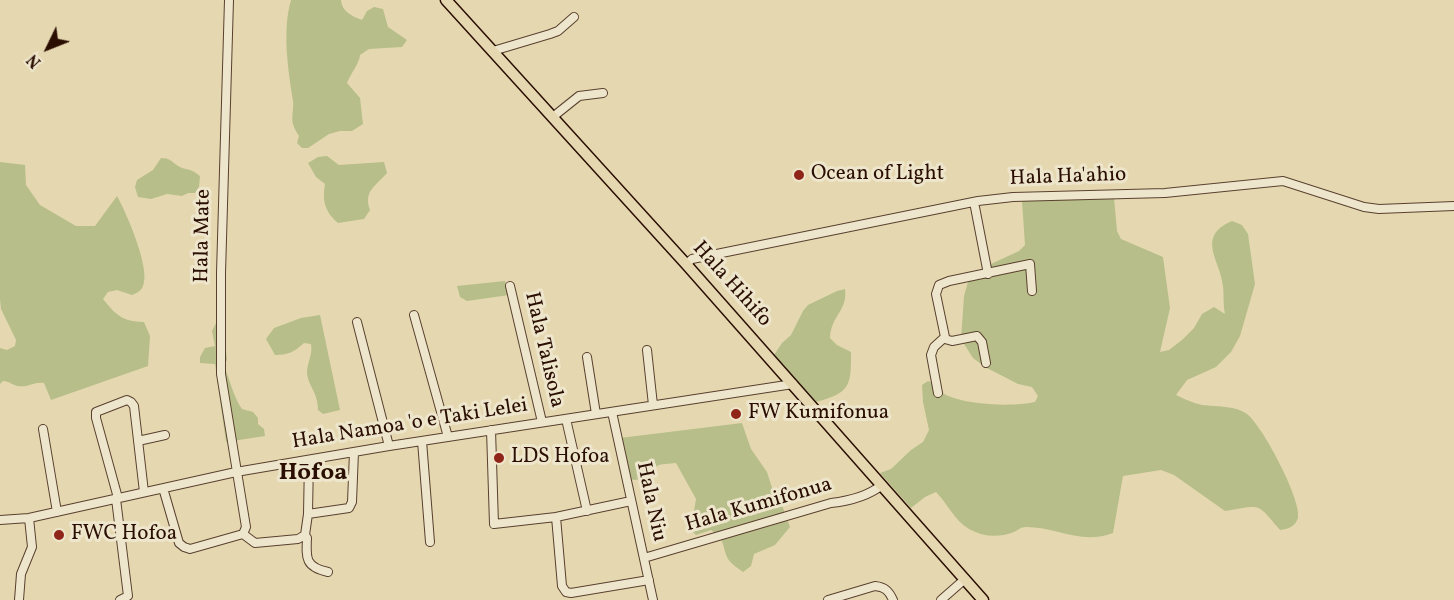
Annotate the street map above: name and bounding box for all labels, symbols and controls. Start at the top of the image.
north arrow [18,18,78,78]
text: N [23,49,47,72]
place label: Ocean of Light [811,162,944,188]
street label: Hala Ha'ahio [1009,163,1127,193]
marker: Ocean of Light [792,168,806,182]
street label: Hala Mate [191,189,217,283]
street label: Hala Hihifo [686,237,776,333]
street label: Hala Talisola [517,290,569,410]
street label: Hala Namoa 'o e Taki Lelei [290,394,530,456]
place label: FW Kumifonua [748,401,889,427]
marker: FW Kumifonua [729,407,743,421]
place label: LDS Hofoa [511,445,610,471]
marker: LDS Hofoa [492,451,506,465]
street label: Hala Niu [629,460,671,544]
district label: Hōfoa [279,461,347,489]
street label: Hala Kumifonua [683,473,835,539]
place label: FWC Hofoa [71,522,177,548]
marker: FWC Hofoa [52,528,66,542]

